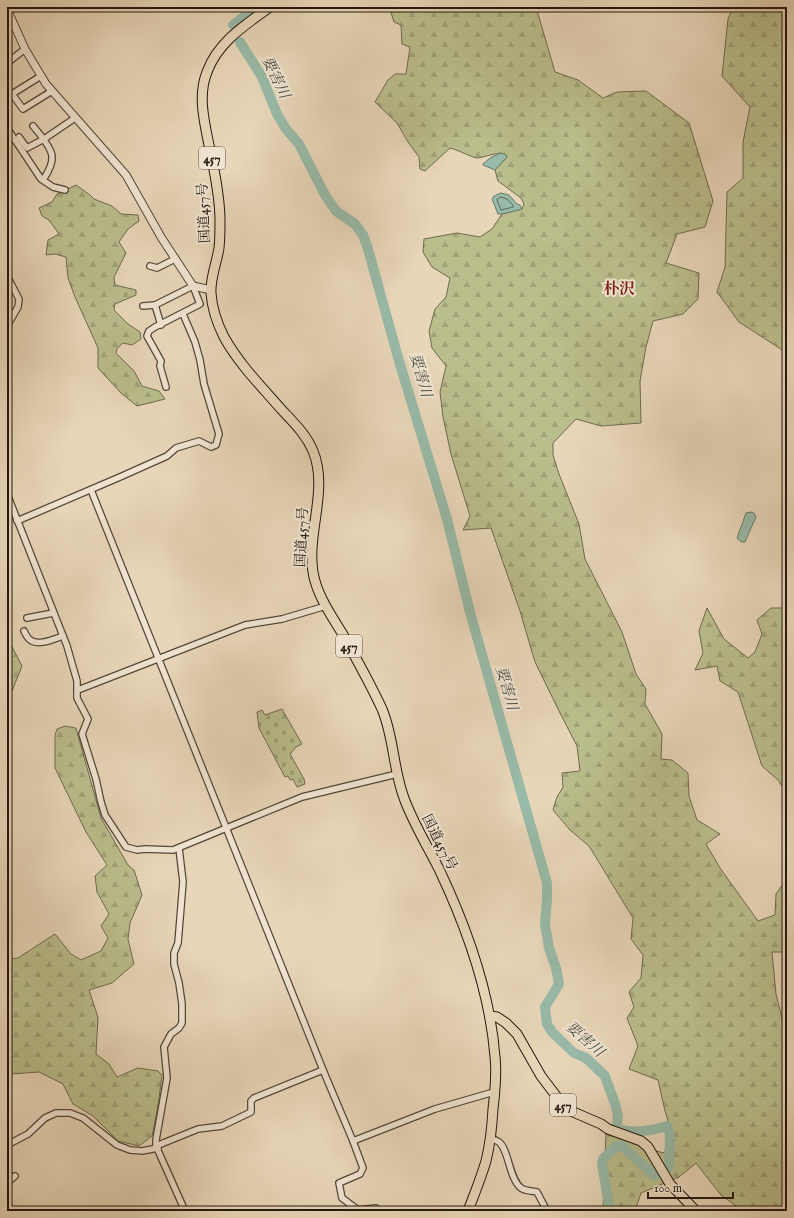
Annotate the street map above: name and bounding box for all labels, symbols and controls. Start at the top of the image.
water label: 要害川 [257,53,295,103]
road number: 457 [199,147,225,169]
street label: 国道457号 [193,182,215,244]
district label: 朴沢 [603,280,635,300]
water label: 要害川 [405,351,436,401]
street label: 国道457号 [291,506,313,568]
road number: 457 [336,635,362,657]
water label: 要害川 [491,664,522,714]
street label: 国道457号 [417,811,461,873]
water label: 要害川 [561,1017,609,1063]
road number: 457 [550,1094,576,1116]
scale bar [648,1174,733,1200]
text: 100 m [654,1181,682,1196]

